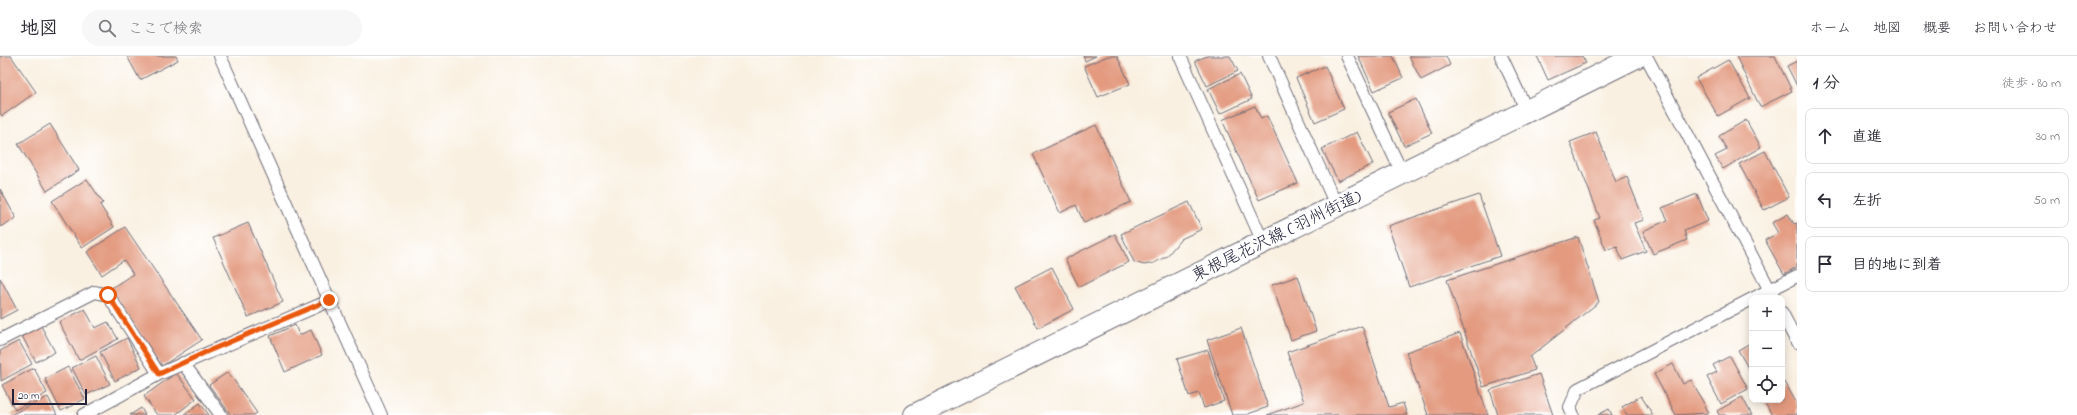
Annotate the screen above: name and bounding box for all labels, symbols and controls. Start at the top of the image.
search box [82,10,362,46]
text: 地図 [20,16,58,43]
icon: search [96,17,118,39]
text: ここで検索 [128,18,203,40]
text: ホーム [1810,18,1851,39]
text: 地図 [1873,18,1901,39]
text: 概要 [1923,18,1951,39]
text: お問い合わせ [1973,18,2057,39]
text: 1 分 [1813,71,1840,96]
text: 徒歩 · 80 m [2002,74,2061,93]
icon: ahead [1814,125,1836,147]
text: 直進 [1852,126,1882,148]
text: 30 m [2036,127,2060,146]
street label: 東根尾花沢線 (羽州街道) [1187,184,1366,288]
icon: left [1814,189,1836,211]
text: 左折 [1852,190,1882,212]
text: 50 m [2034,191,2060,210]
icon: arrive [1814,253,1836,275]
text: 目的地に到着 [1852,254,1942,276]
route start [99,286,117,304]
route end [320,291,338,309]
map controls [1749,295,1785,403]
button: + [1749,295,1785,331]
button: − [1749,331,1785,367]
button: locate [1749,367,1785,403]
scale bar [12,387,87,406]
text: 20 m [18,388,40,404]

